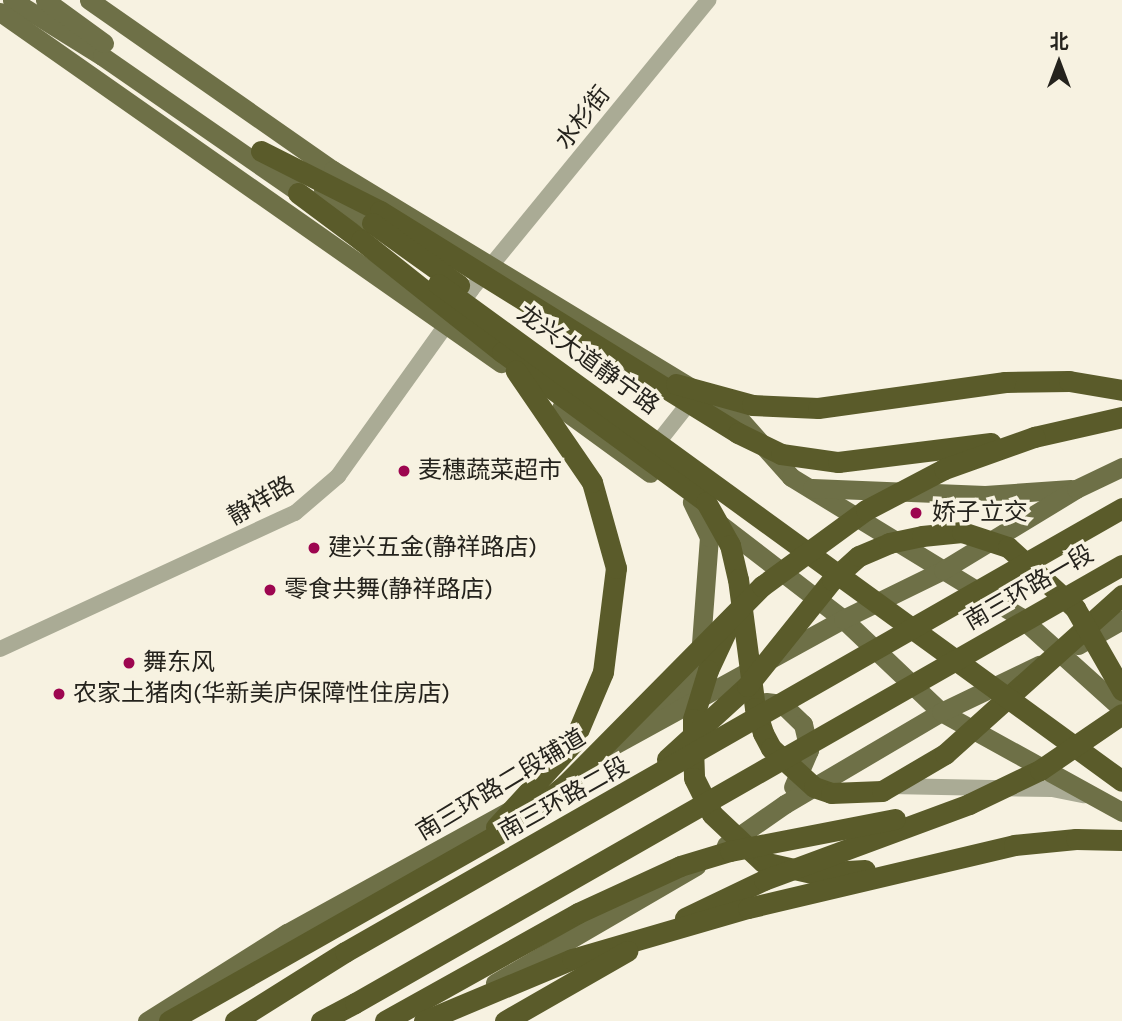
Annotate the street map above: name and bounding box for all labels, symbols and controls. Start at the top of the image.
north arrow [1024,28,1094,98]
text: 北 [1049,31,1069,53]
street label: 水杉街 [549,81,617,155]
street label: 龙兴大道静宁路 [512,299,664,421]
place label: 麦穗蔬菜超市 [418,457,562,485]
marker: 麦穗蔬菜超市 [396,463,412,479]
street label: 静祥路 [223,471,299,531]
place label: 娇子立交 [932,499,1028,527]
marker: 娇子立交 [906,503,926,523]
place label: 建兴五金(静祥路店) [328,534,537,562]
marker: 建兴五金(静祥路店) [306,540,322,556]
street label: 南三环路一段 [959,540,1099,636]
place label: 零食共舞(静祥路店) [284,576,493,604]
marker: 零食共舞(静祥路店) [262,582,278,598]
place label: 舞东风 [143,649,215,677]
marker: 舞东风 [121,655,137,671]
place label: 农家土猪肉(华新美庐保障性住房店) [73,680,450,708]
marker: 农家土猪肉(华新美庐保障性住房店) [51,686,67,702]
street label: 南三环路二段辅道 [411,723,591,847]
street label: 南三环路二段 [494,751,634,847]

